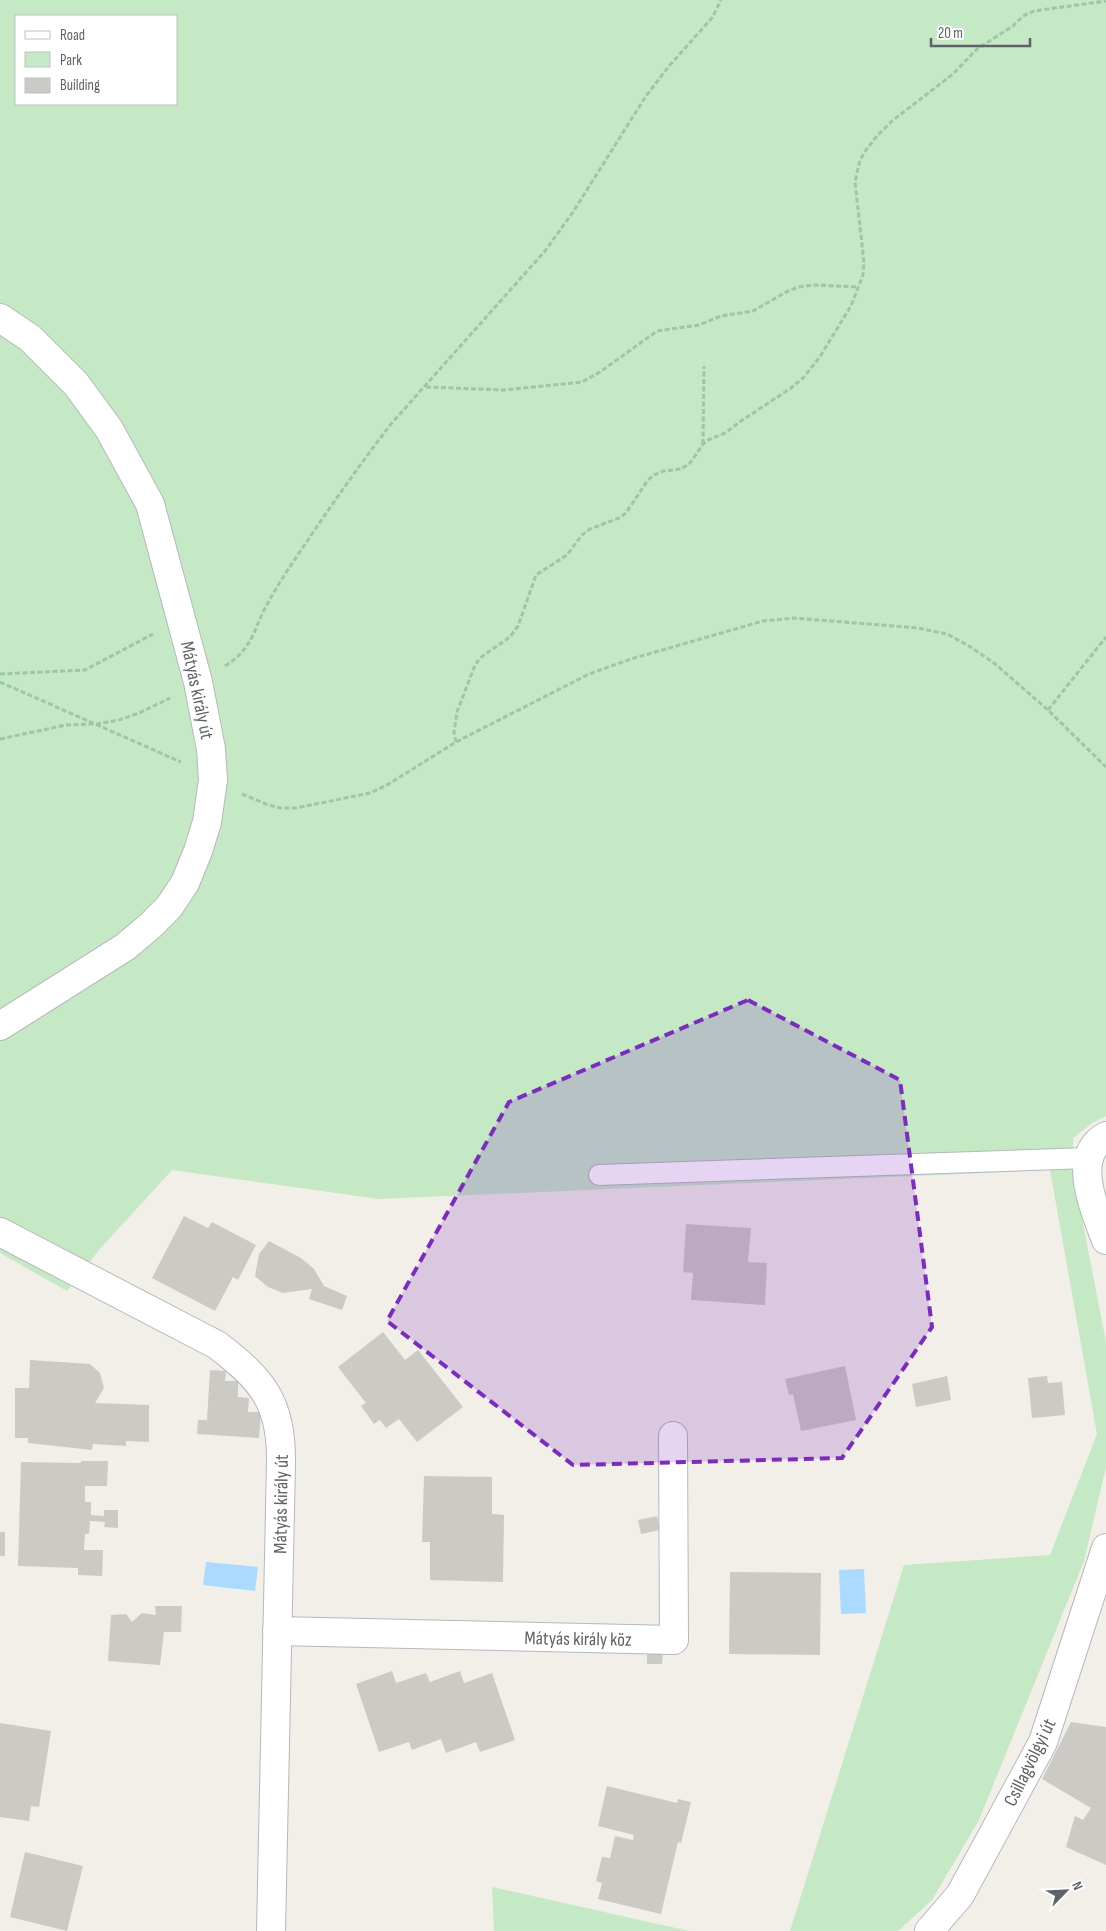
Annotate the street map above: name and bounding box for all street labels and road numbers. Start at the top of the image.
street label: Mátyás király út [175,639,218,742]
street label: Mátyás király út [269,1454,294,1554]
street label: Mátyás király köz [524,1627,632,1652]
street label: Csillagvölgyi út [999,1715,1062,1810]

